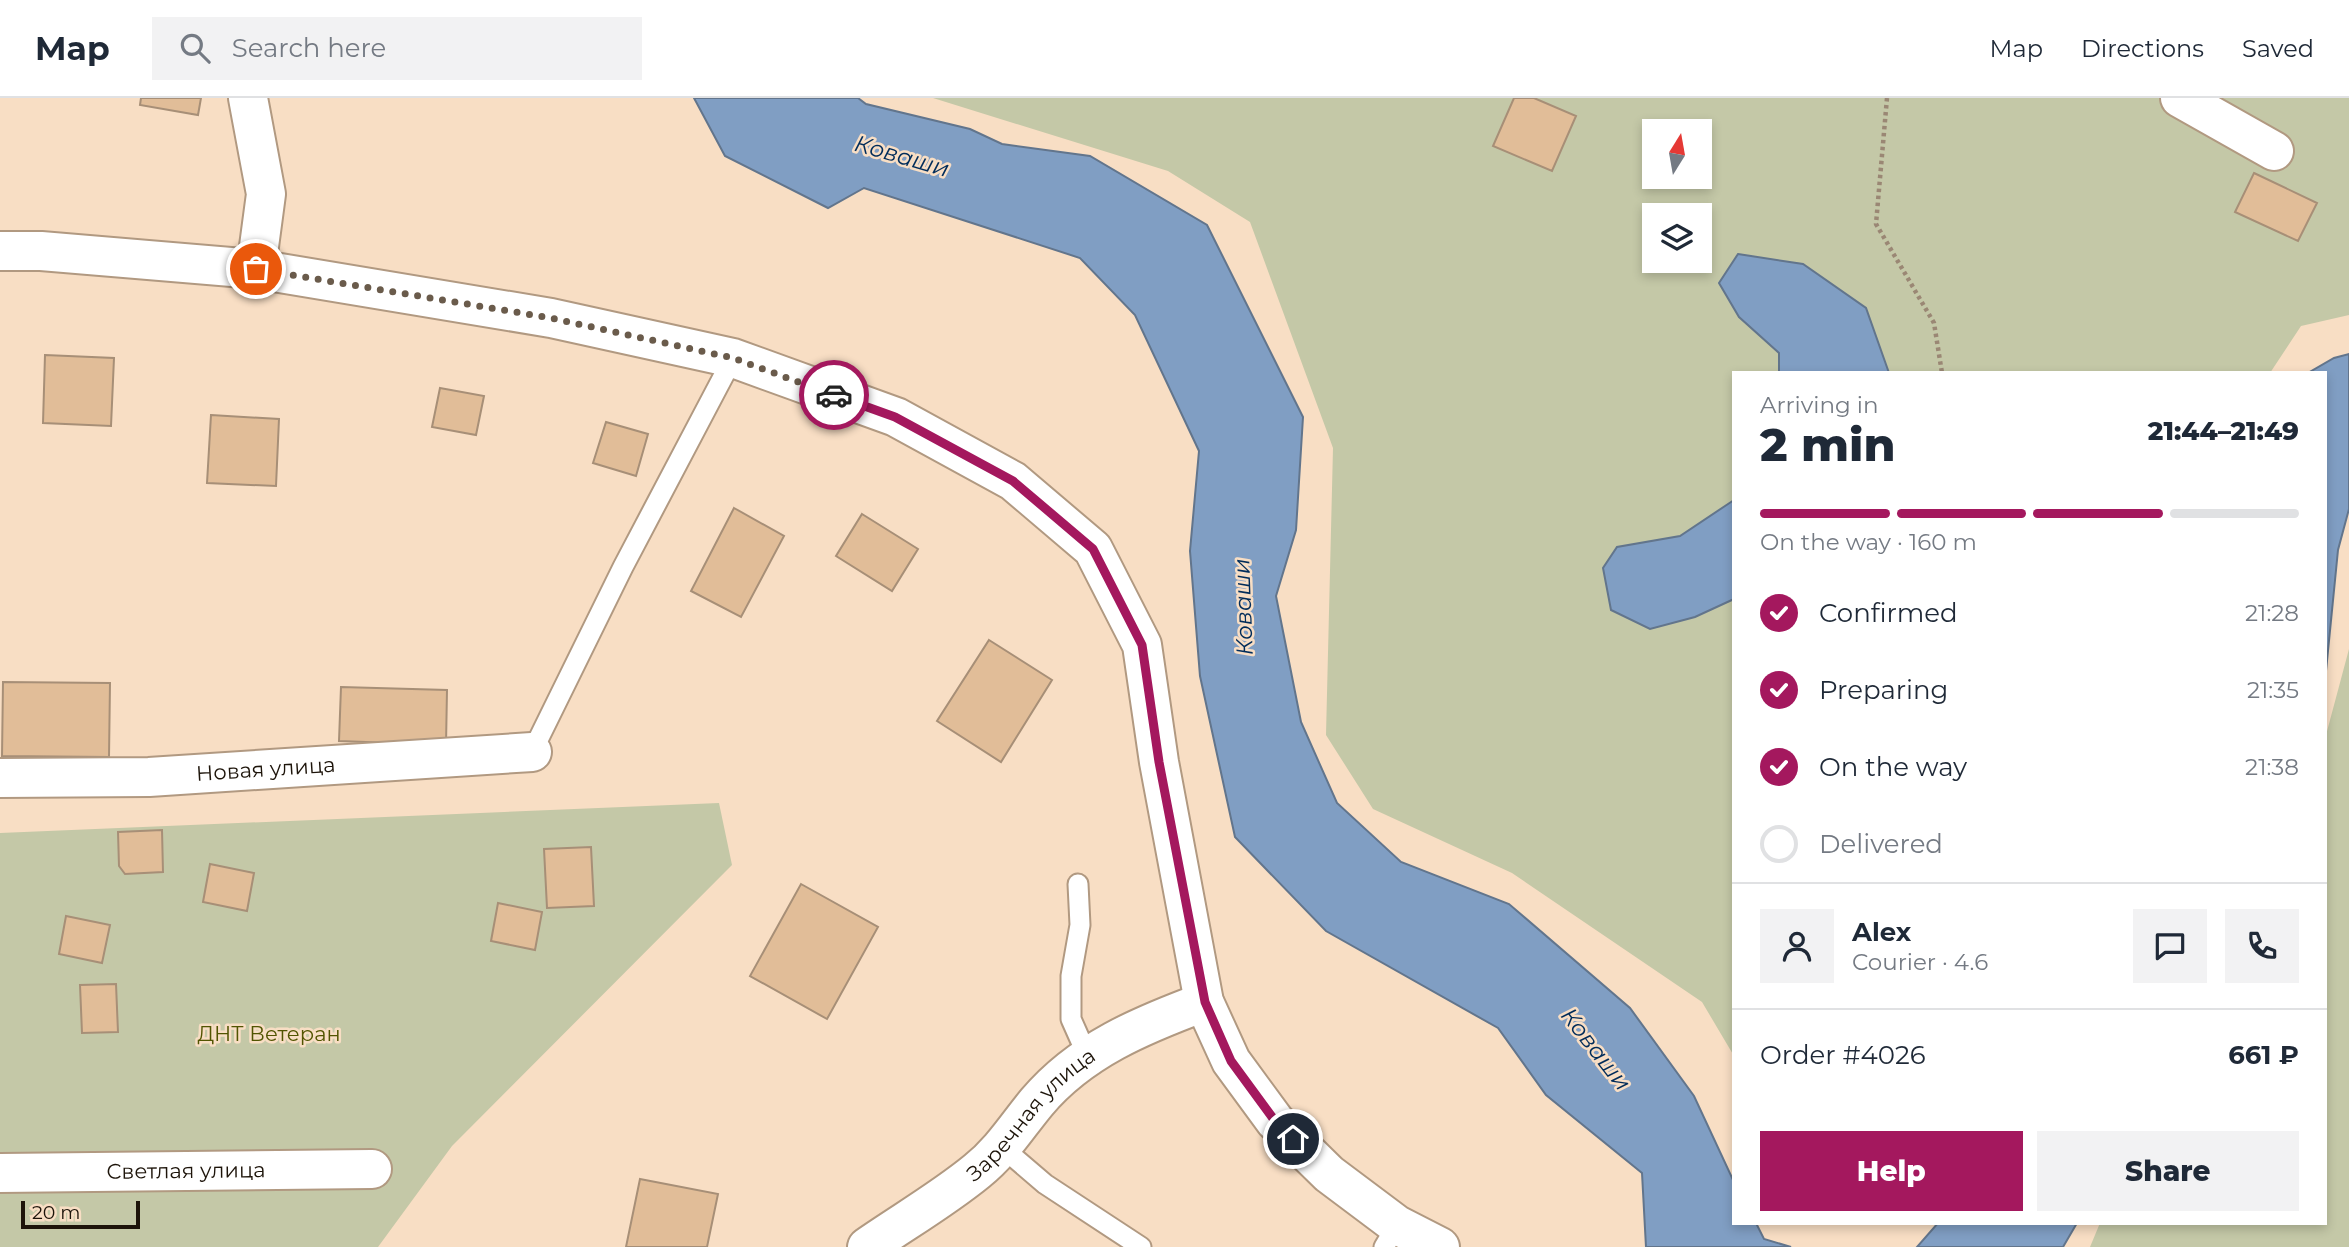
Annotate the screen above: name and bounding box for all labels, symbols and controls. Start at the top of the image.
search box [152,17,642,80]
text: Map [35,28,110,68]
icon: search [176,29,214,67]
text: Search here [232,32,386,64]
text: Map [1990,34,2043,63]
text: Directions [2081,34,2204,63]
text: Saved [2242,34,2314,63]
north arrow [1642,119,1712,189]
map controls [1642,119,1712,273]
water label: Коваши [851,129,953,183]
button: layers [1642,203,1712,273]
pin [226,239,286,299]
icon: bag [237,250,275,288]
courier [799,360,869,430]
icon: car [815,376,853,414]
text: Arriving in [1760,391,1879,419]
text: 21:44–21:49 [2148,415,2299,447]
text: 2 min [1760,416,1895,473]
text: On the way · 160 m [1760,528,1977,556]
water label: Коваши [1227,558,1259,656]
icon: check [1760,594,1798,632]
text: Confirmed [1819,597,1958,629]
text: 21:28 [2245,599,2299,627]
icon: check [1760,671,1798,709]
text: Preparing [1819,674,1948,706]
text: 21:35 [2247,676,2299,704]
icon: check [1760,748,1798,786]
text: On the way [1819,751,1967,783]
street label: Новая улица [195,752,336,786]
text: 21:38 [2245,753,2299,781]
text: Delivered [1819,828,1943,860]
button: person [1760,909,1834,983]
button: chat [2133,909,2207,983]
button: phone [2225,909,2299,983]
text: Alex [1852,916,1911,948]
text: Courier · 4.6 [1852,948,1988,976]
water label: Коваши [1555,1002,1637,1096]
park label: ДНТ Ветеран [197,1021,341,1046]
text: Order #4026 [1760,1039,1926,1071]
text: 661 ₽ [2228,1039,2299,1071]
street label: Заречная улица [961,1043,1100,1186]
pin [1263,1109,1323,1169]
icon: home [1274,1120,1312,1158]
button: Help [1760,1131,2023,1211]
button: Share [2037,1131,2299,1211]
street label: Светлая улица [106,1157,266,1184]
scale bar [21,1198,140,1230]
text: 20 m [32,1201,80,1224]

